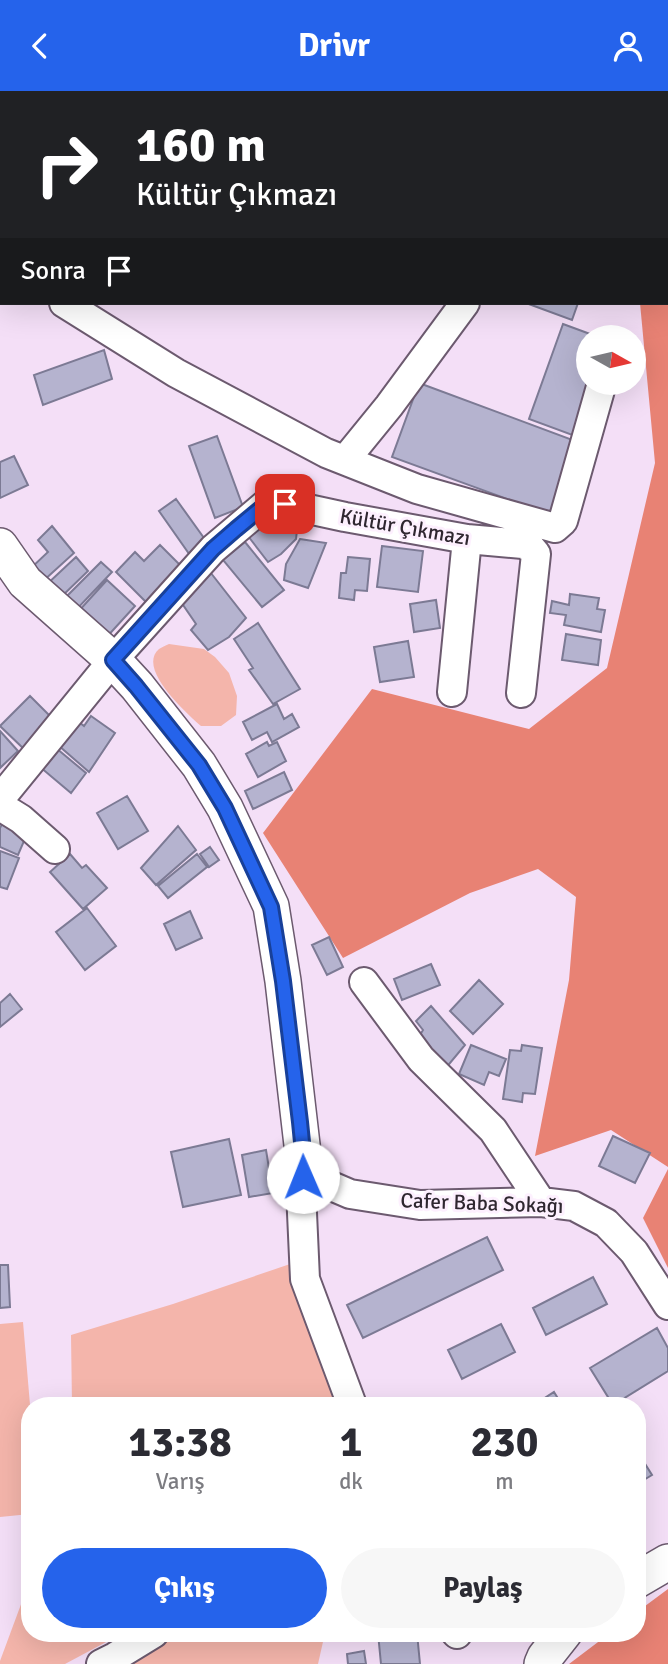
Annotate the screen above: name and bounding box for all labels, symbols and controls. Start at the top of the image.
text: Drivr [298,26,370,65]
icon: back [21,27,59,65]
icon: person [609,27,647,65]
text: 160 m [136,115,266,175]
icon: right [21,119,112,210]
text: Kültür Çıkmazı [136,175,337,214]
icon: arrive [100,252,138,290]
text: Sonra [21,255,86,287]
north arrow [576,325,646,395]
map controls [576,325,646,395]
pin [255,474,315,534]
icon: arrive [266,485,304,523]
street label: Kültür Çıkmazı [338,503,472,551]
position arrow [266,1140,340,1214]
street label: Cafer Baba Sokağı [400,1187,564,1219]
text: 13:38 [129,1417,232,1468]
text: 1 [340,1417,362,1468]
text: 230 [470,1417,538,1468]
text: Varış [156,1467,205,1496]
text: dk [339,1467,363,1496]
text: m [495,1467,514,1496]
button: Çıkış [42,1548,327,1628]
button: Paylaş [341,1548,625,1628]

